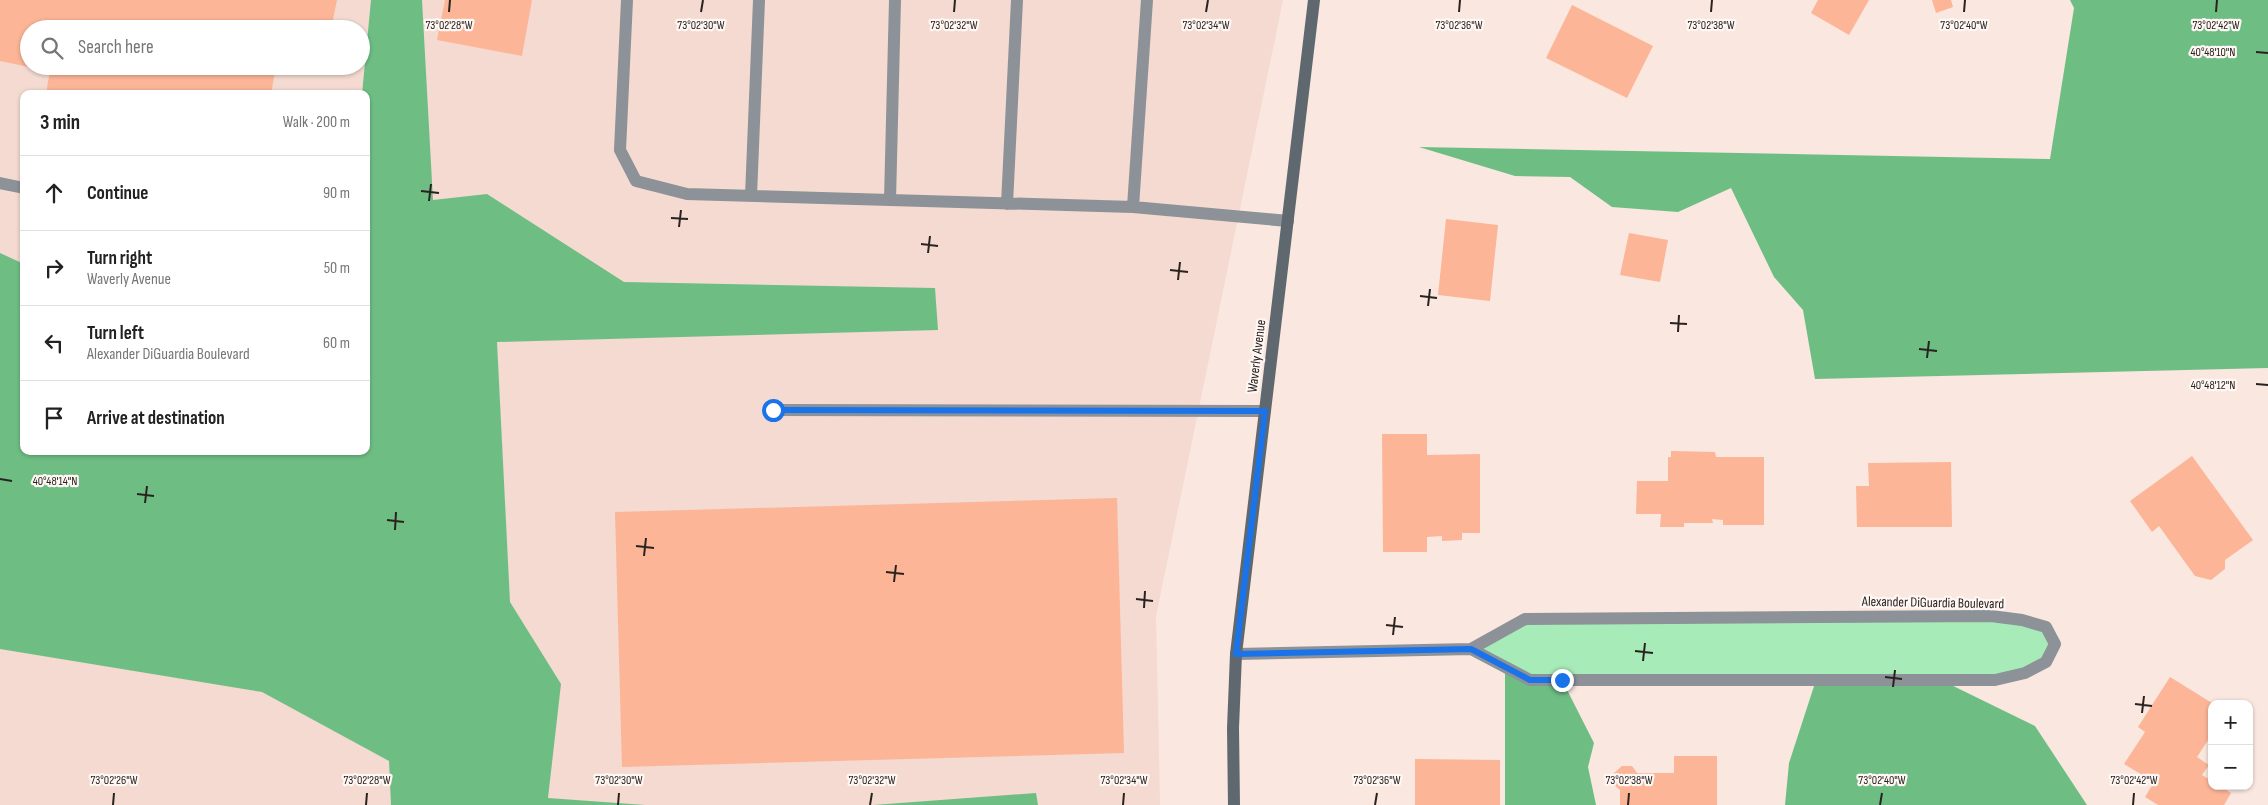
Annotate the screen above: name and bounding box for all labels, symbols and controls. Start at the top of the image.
text: 73°02'28"W [425,18,473,33]
text: 73°02'30"W [677,18,725,33]
text: 73°02'32"W [931,18,978,33]
text: 73°02'34"W [1183,18,1230,33]
text: 73°02'36"W [1435,18,1483,33]
text: 73°02'38"W [1687,18,1735,33]
text: 73°02'40"W [1940,18,1988,33]
text: 73°02'42"W [2193,18,2240,33]
search box [20,20,370,75]
icon: search [38,34,66,62]
text: Search here [78,36,154,59]
text: 40°48'10"N [2191,45,2235,60]
text: 3 min [40,110,80,135]
text: Walk · 200 m [283,113,350,132]
icon: ahead [40,179,68,207]
text: Continue [87,182,148,205]
text: 90 m [323,184,350,203]
text: Turn right [87,247,152,270]
icon: right [40,254,68,282]
text: 50 m [324,259,350,278]
text: Waverly Avenue [87,270,171,289]
street label: Waverly Avenue [1244,319,1269,394]
text: Turn left [87,322,144,345]
icon: left [40,329,68,357]
text: 60 m [323,334,350,353]
text: Alexander DiGuardia Boulevard [87,345,250,364]
text: 40°48'12"N [2191,378,2235,393]
route start [762,399,785,422]
icon: arrive [40,404,68,432]
text: Arrive at destination [87,407,225,430]
text: 40°48'14"N [33,474,77,489]
street label: Alexander DiGuardia Boulevard [1861,593,2004,612]
route end [1551,669,1574,692]
map controls [2208,700,2253,790]
button: + [2208,700,2253,745]
button: − [2208,745,2253,790]
text: 73°02'26"W [90,773,138,788]
text: 73°02'28"W [343,773,391,788]
text: 73°02'30"W [595,773,643,788]
text: 73°02'32"W [849,773,896,788]
text: 73°02'34"W [1101,773,1148,788]
text: 73°02'36"W [1353,773,1401,788]
text: 73°02'38"W [1605,773,1653,788]
text: 73°02'40"W [1858,773,1906,788]
text: 73°02'42"W [2111,773,2158,788]

